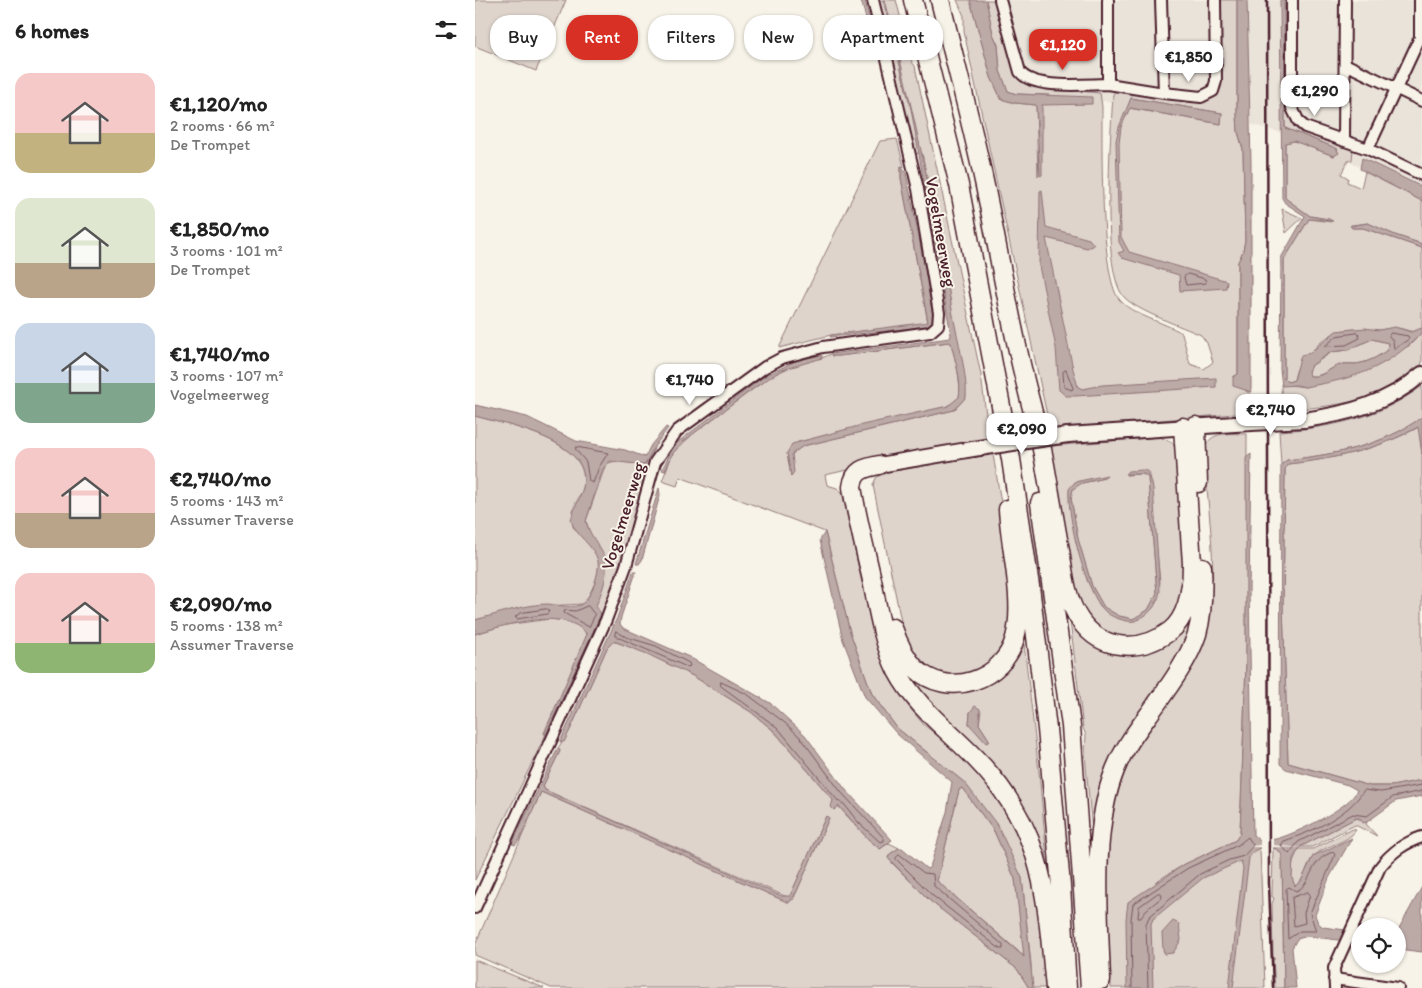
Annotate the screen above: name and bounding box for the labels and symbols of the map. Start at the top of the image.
pin: €1,120 [1022,28,1104,71]
pin: €1,850 [1148,41,1230,83]
pin: €1,290 [1274,74,1356,117]
street label: Vogelmeerweg [920,175,962,290]
pin: €1,740 [649,364,731,406]
pin: €2,740 [1230,394,1312,436]
pin: €2,090 [981,412,1063,455]
street label: Vogelmeerweg [596,459,650,573]

